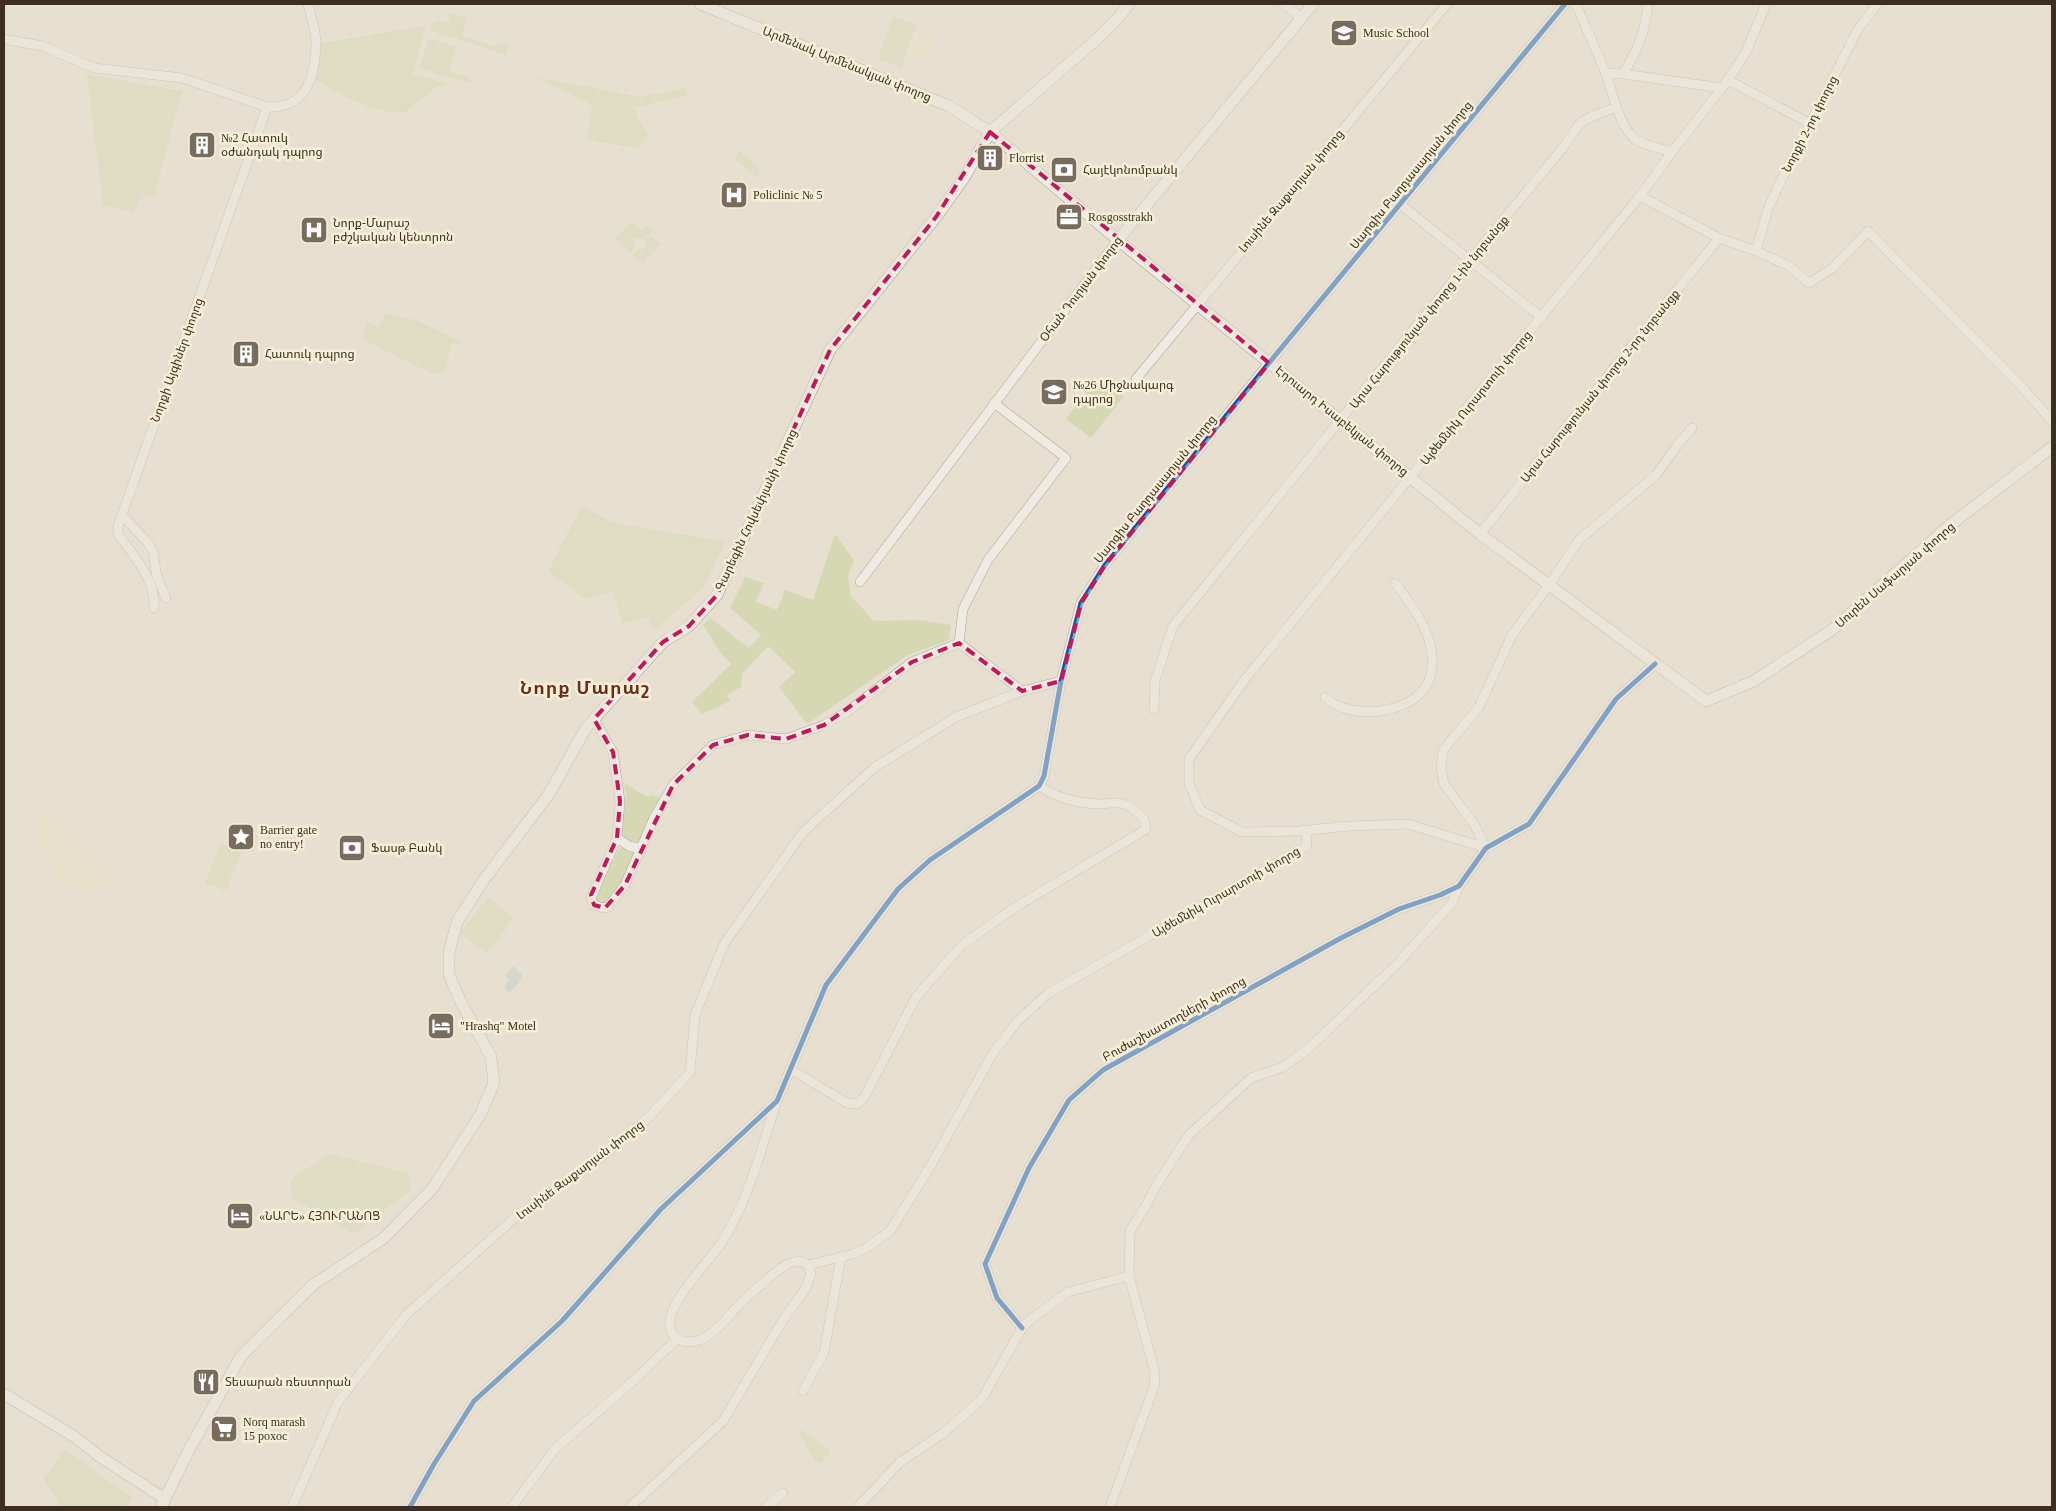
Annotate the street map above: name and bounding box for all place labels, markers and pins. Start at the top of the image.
school or university icon: Music School [1329,18,1359,48]
place label: Music School [1363,26,1430,40]
building icon: №2 Հատուկ օժանդակ դպրոց [187,130,217,160]
place label: №2 Հատուկ օժանդակ դպրոց [221,131,323,159]
building icon: Florrist [975,143,1005,173]
place label: Florrist [1009,151,1045,165]
bank icon: Հայէկոնոմբանկ [1049,155,1079,185]
place label: Հայէկոնոմբանկ [1083,163,1178,177]
hospital icon: Policlinic № 5 [719,180,749,210]
place label: Policlinic № 5 [753,188,822,202]
office icon: Rosgosstrakh [1054,202,1084,232]
place label: Rosgosstrakh [1088,210,1153,224]
hospital icon: Նորք-Մարաշ բժշկական կենտրոն [299,215,329,245]
place label: Նորք-Մարաշ բժշկական կենտրոն [333,216,453,244]
building icon: Հատուկ դպրոց [231,339,261,369]
place label: Հատուկ դպրոց [265,347,355,361]
school or university icon: №26 Միջնակարգ դպրոց [1039,377,1069,407]
place label: №26 Միջնակարգ դպրոց [1073,378,1174,406]
place icon: Barrier gate no entry! [226,822,256,852]
place label: Barrier gate no entry! [260,823,317,851]
bank icon: Ֆասթ Բանկ [337,833,367,863]
place label: Ֆասթ Բանկ [371,841,442,855]
hotel icon: "Hrashq" Motel [426,1011,456,1041]
place label: "Hrashq" Motel [460,1019,537,1033]
hotel icon: «ՆԱՐԵ» ՀՅՈՒՐԱՆՈՑ [225,1201,255,1231]
place label: «ՆԱՐԵ» ՀՅՈՒՐԱՆՈՑ [259,1209,380,1223]
restaurant icon: Տեսարան ռեստորան [191,1367,221,1397]
place label: Տեսարան ռեստորան [225,1375,351,1389]
supermarket icon: Norq marash 15 poxoc [209,1414,239,1444]
place label: Norq marash 15 poxoc [243,1415,305,1443]

